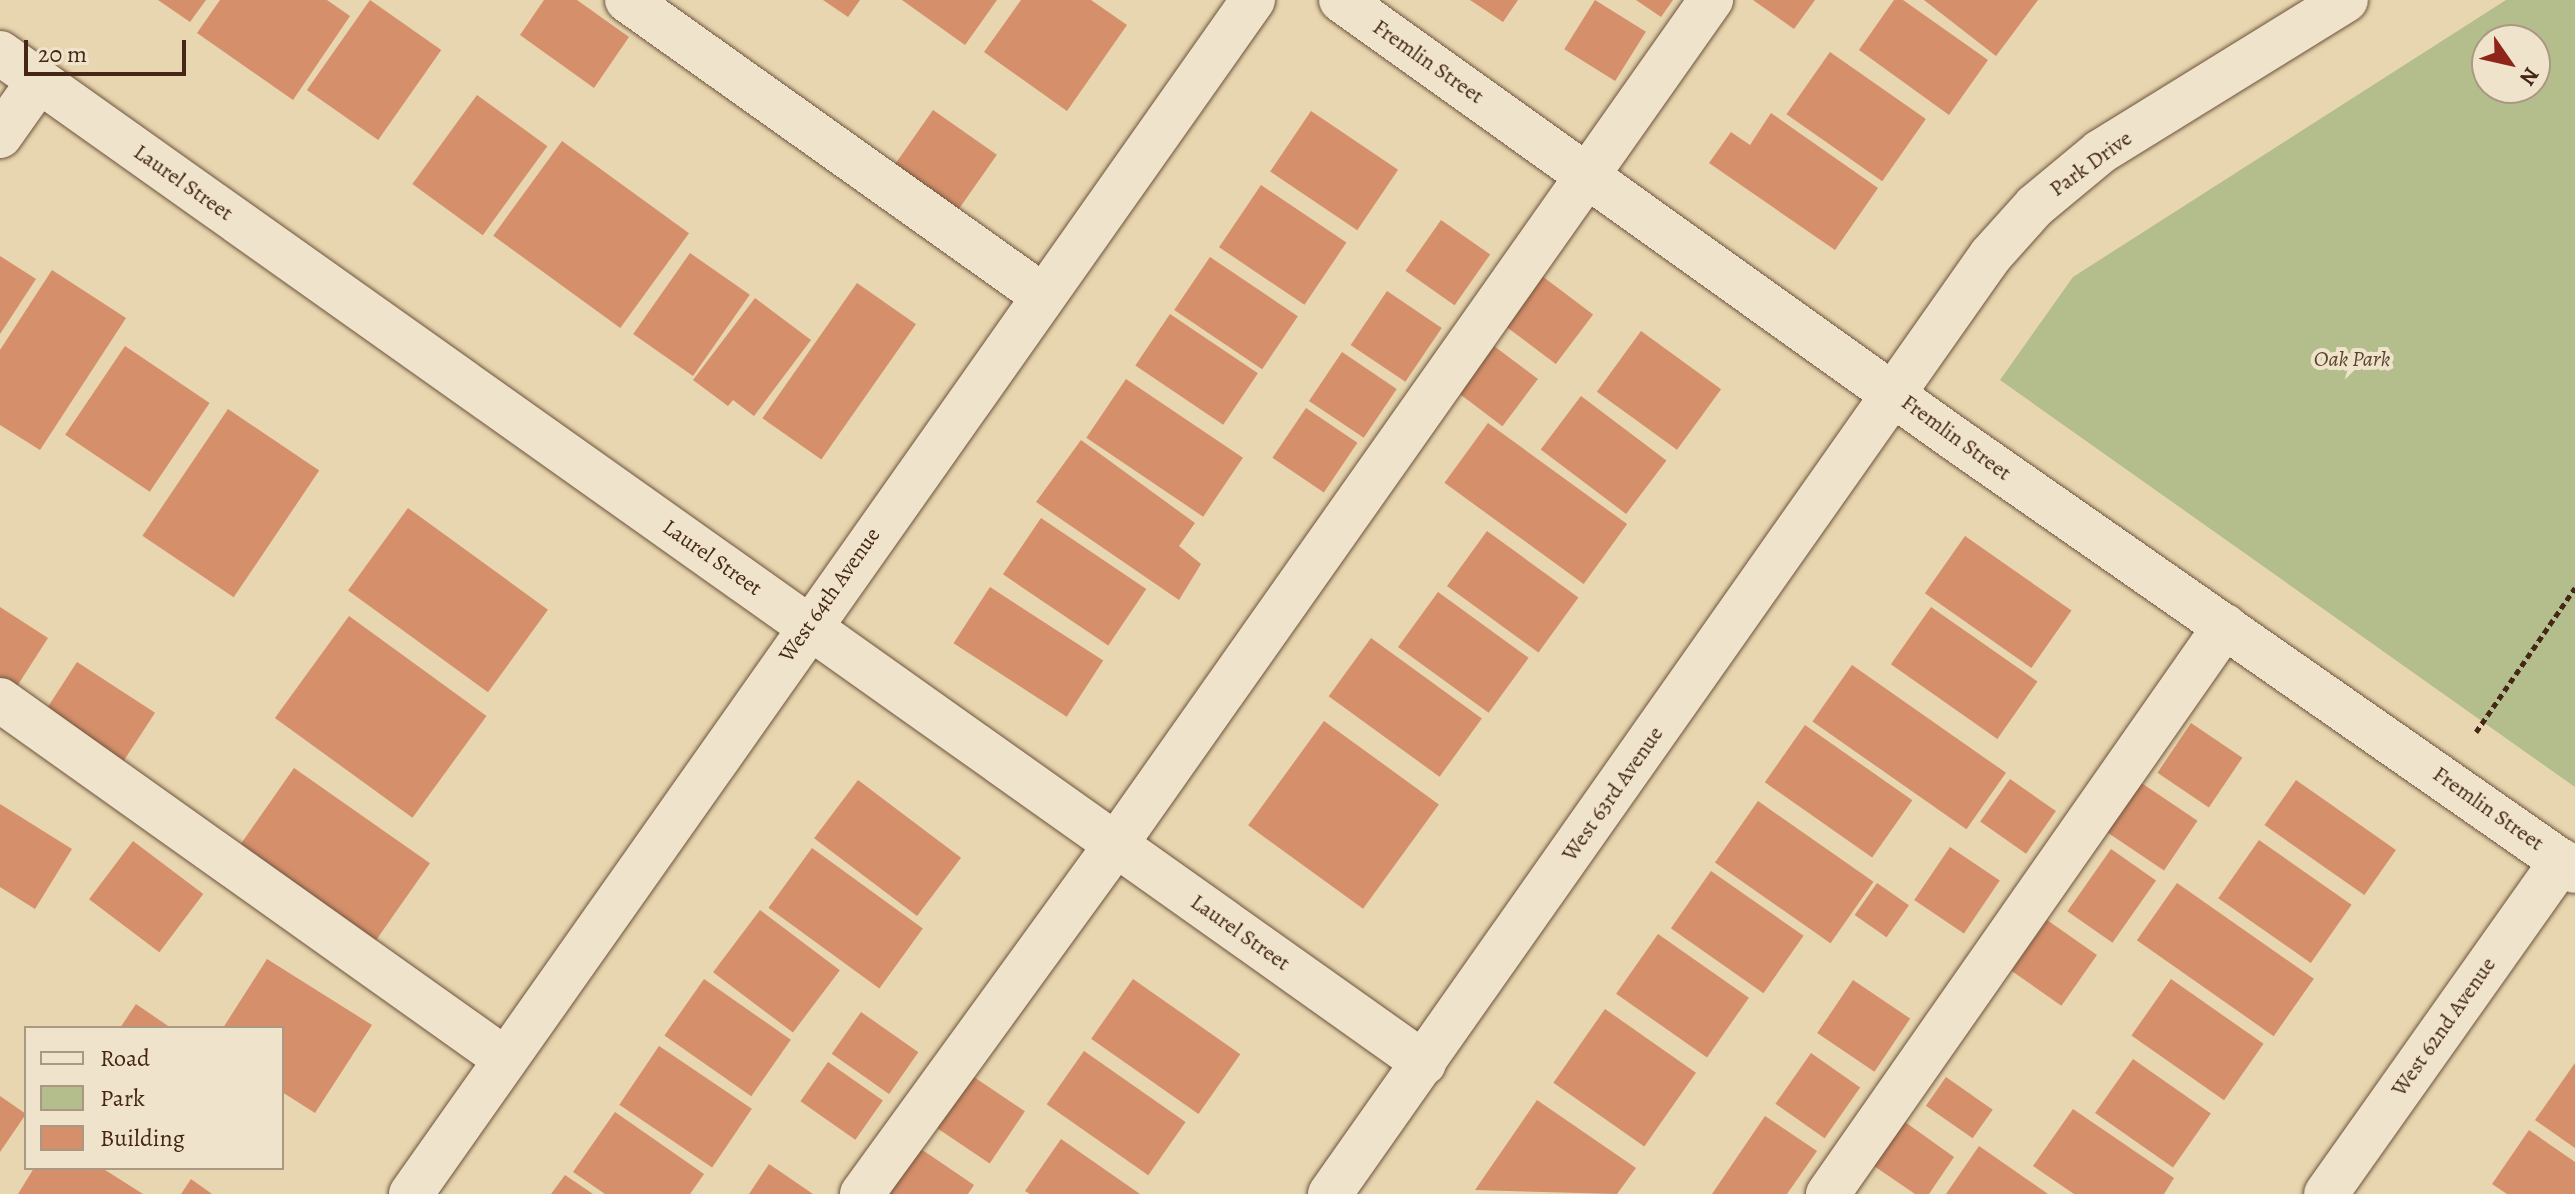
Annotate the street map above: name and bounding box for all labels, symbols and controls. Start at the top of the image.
street label: Fremlin Street [1367,14,1489,110]
scale bar [28,24,190,74]
north arrow [2471,24,2551,104]
text: 20 m [38,38,87,70]
text: N [2512,61,2546,91]
street label: Park Drive [2045,125,2137,203]
street label: Laurel Street [128,139,238,227]
park label: Oak Park [2314,347,2390,373]
street label: Fremlin Street [1896,389,2016,487]
street label: Laurel Street [657,514,767,602]
street label: West 64th Avenue [774,523,886,667]
street label: West 63rd Avenue [1557,722,1669,866]
street label: Fremlin Street [2427,761,2549,857]
street label: Laurel Street [1185,889,1295,977]
street label: West 62nd Avenue [2386,952,2502,1102]
legend [24,1026,284,1170]
text: Road [100,1042,150,1074]
text: Park [100,1082,145,1114]
text: Building [100,1122,185,1154]

